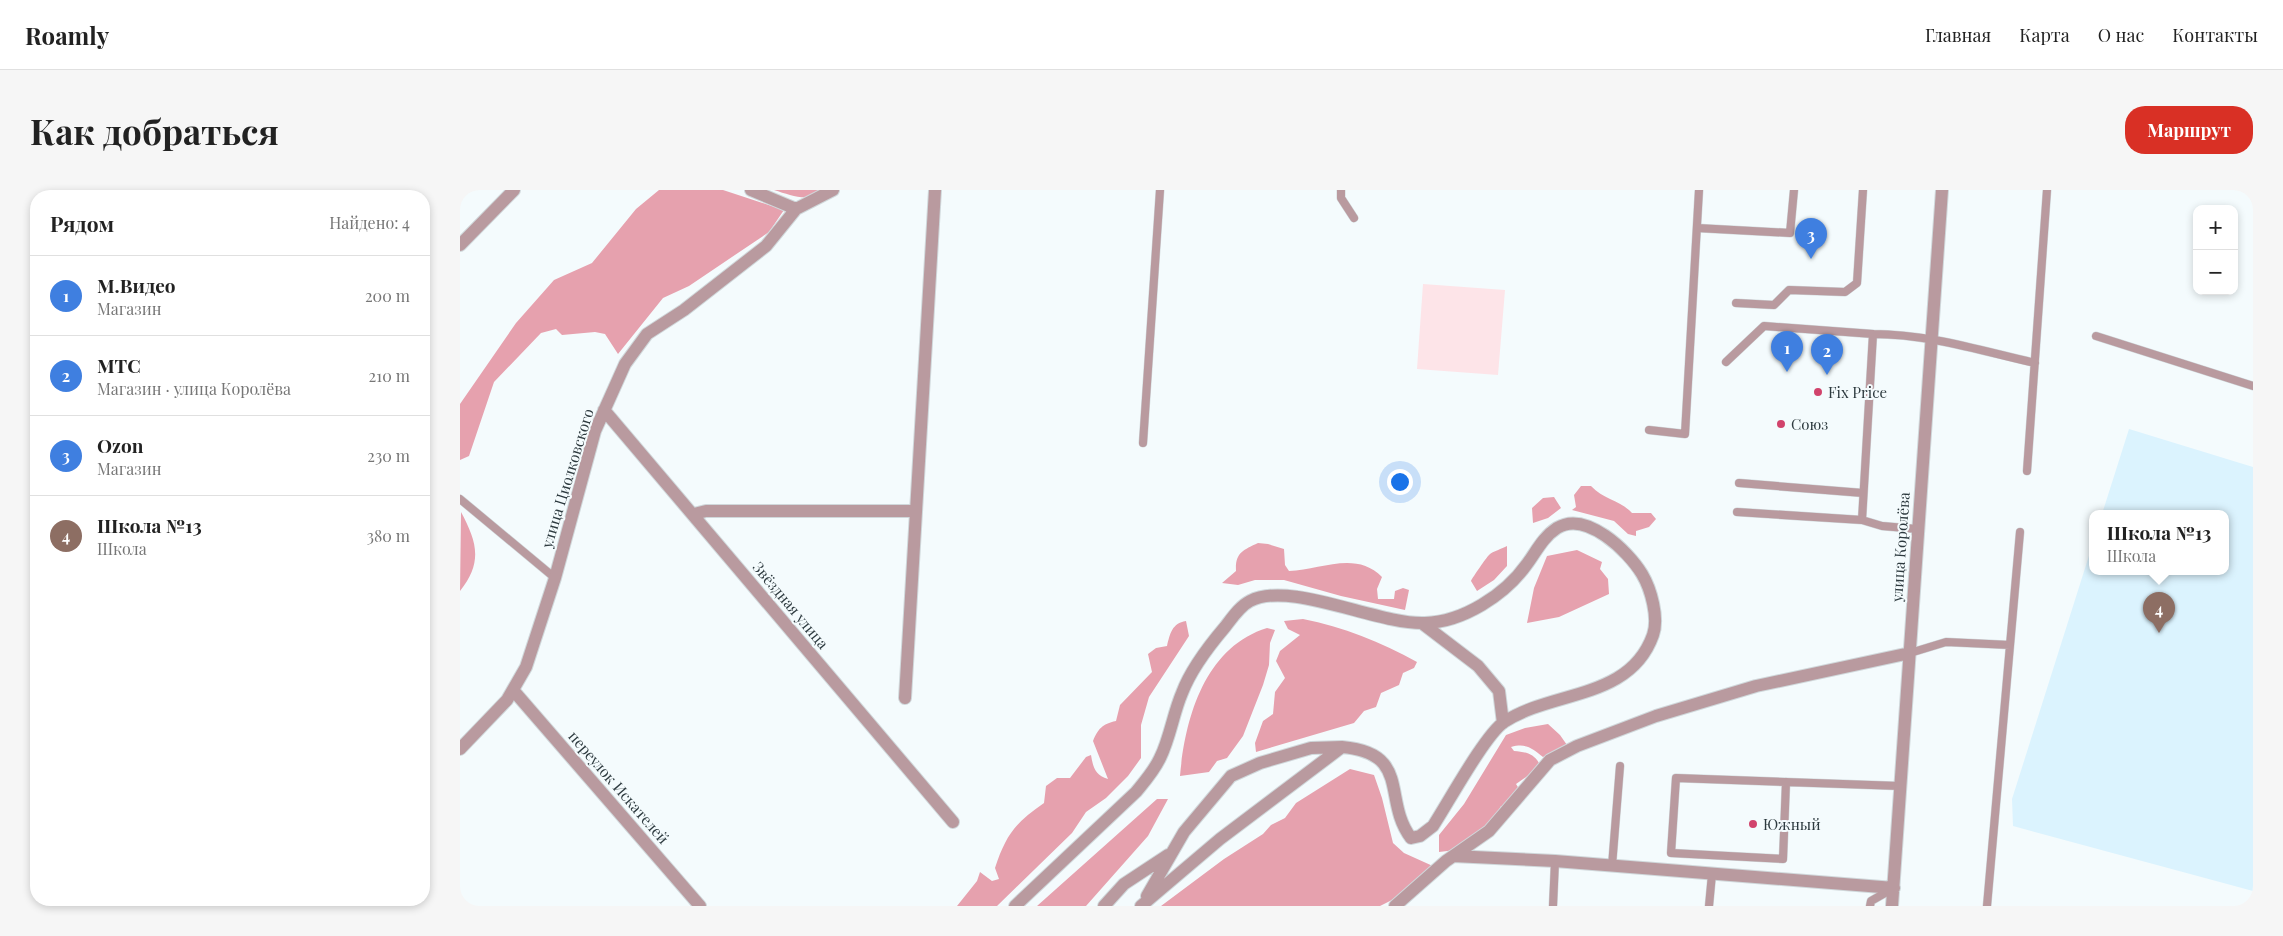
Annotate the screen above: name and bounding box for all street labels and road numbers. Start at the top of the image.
street label: улица Циолковского [536,406,598,551]
street label: улица Королёва [1886,491,1914,604]
street label: Звёздная улица [749,557,834,653]
street label: переулок Искателей [564,726,674,848]

